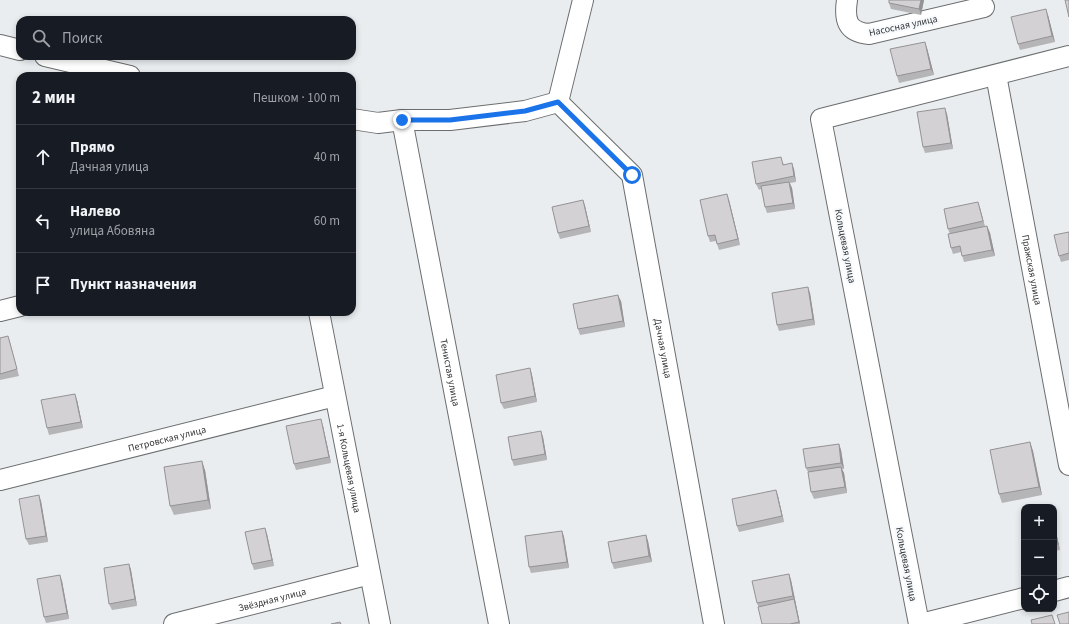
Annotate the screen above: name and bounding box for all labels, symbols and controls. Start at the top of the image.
street label: Насосная улица [868,12,939,40]
search box [16,16,356,60]
icon: search [30,27,52,49]
text: Поиск [62,28,103,49]
text: 2 мин [32,86,75,110]
text: Пешком · 100 m [253,89,340,107]
route end [393,111,411,129]
text: Прямо [70,137,115,158]
icon: ahead [32,146,54,168]
text: 40 m [314,148,340,166]
text: Дачная улица [70,158,149,176]
route start [623,166,641,184]
text: Налево [70,201,121,222]
street label: Кольцевая улица [831,208,859,285]
icon: left [32,210,54,232]
text: 60 m [314,212,340,230]
text: улица Абовяна [70,222,155,240]
street label: Пражская улица [1018,233,1045,306]
icon: arrive [32,274,54,296]
text: Пункт назначения [70,274,197,295]
street label: Дачная улица [650,317,675,379]
street label: Тенистая улица [436,338,463,407]
street label: 1-я Кольцевая улица [333,422,364,514]
street label: Петровская улица [127,423,208,456]
map controls [1021,504,1057,612]
button: + [1021,504,1057,540]
street label: Кольцевая улица [892,526,920,603]
button: − [1021,540,1057,576]
button: locate [1021,576,1057,612]
street label: Звёздная улица [237,585,308,615]

